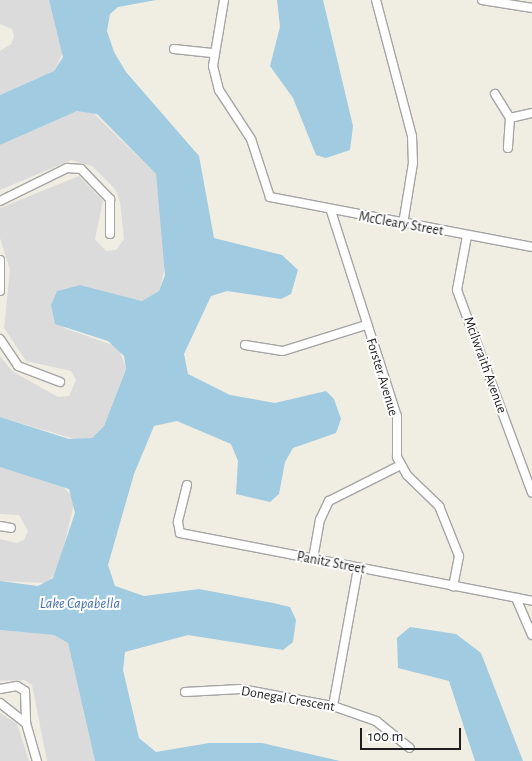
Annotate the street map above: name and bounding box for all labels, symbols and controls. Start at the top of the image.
street label: McCleary Street [357,208,445,240]
street label: Mcilwraith Avenue [460,314,510,416]
street label: Forster Avenue [362,336,402,418]
street label: Panitz Street [295,548,367,578]
water label: Lake Capabella [40,595,120,613]
street label: Donegal Crescent [240,682,336,716]
scale bar [362,718,463,750]
text: 100 m [368,729,403,744]

